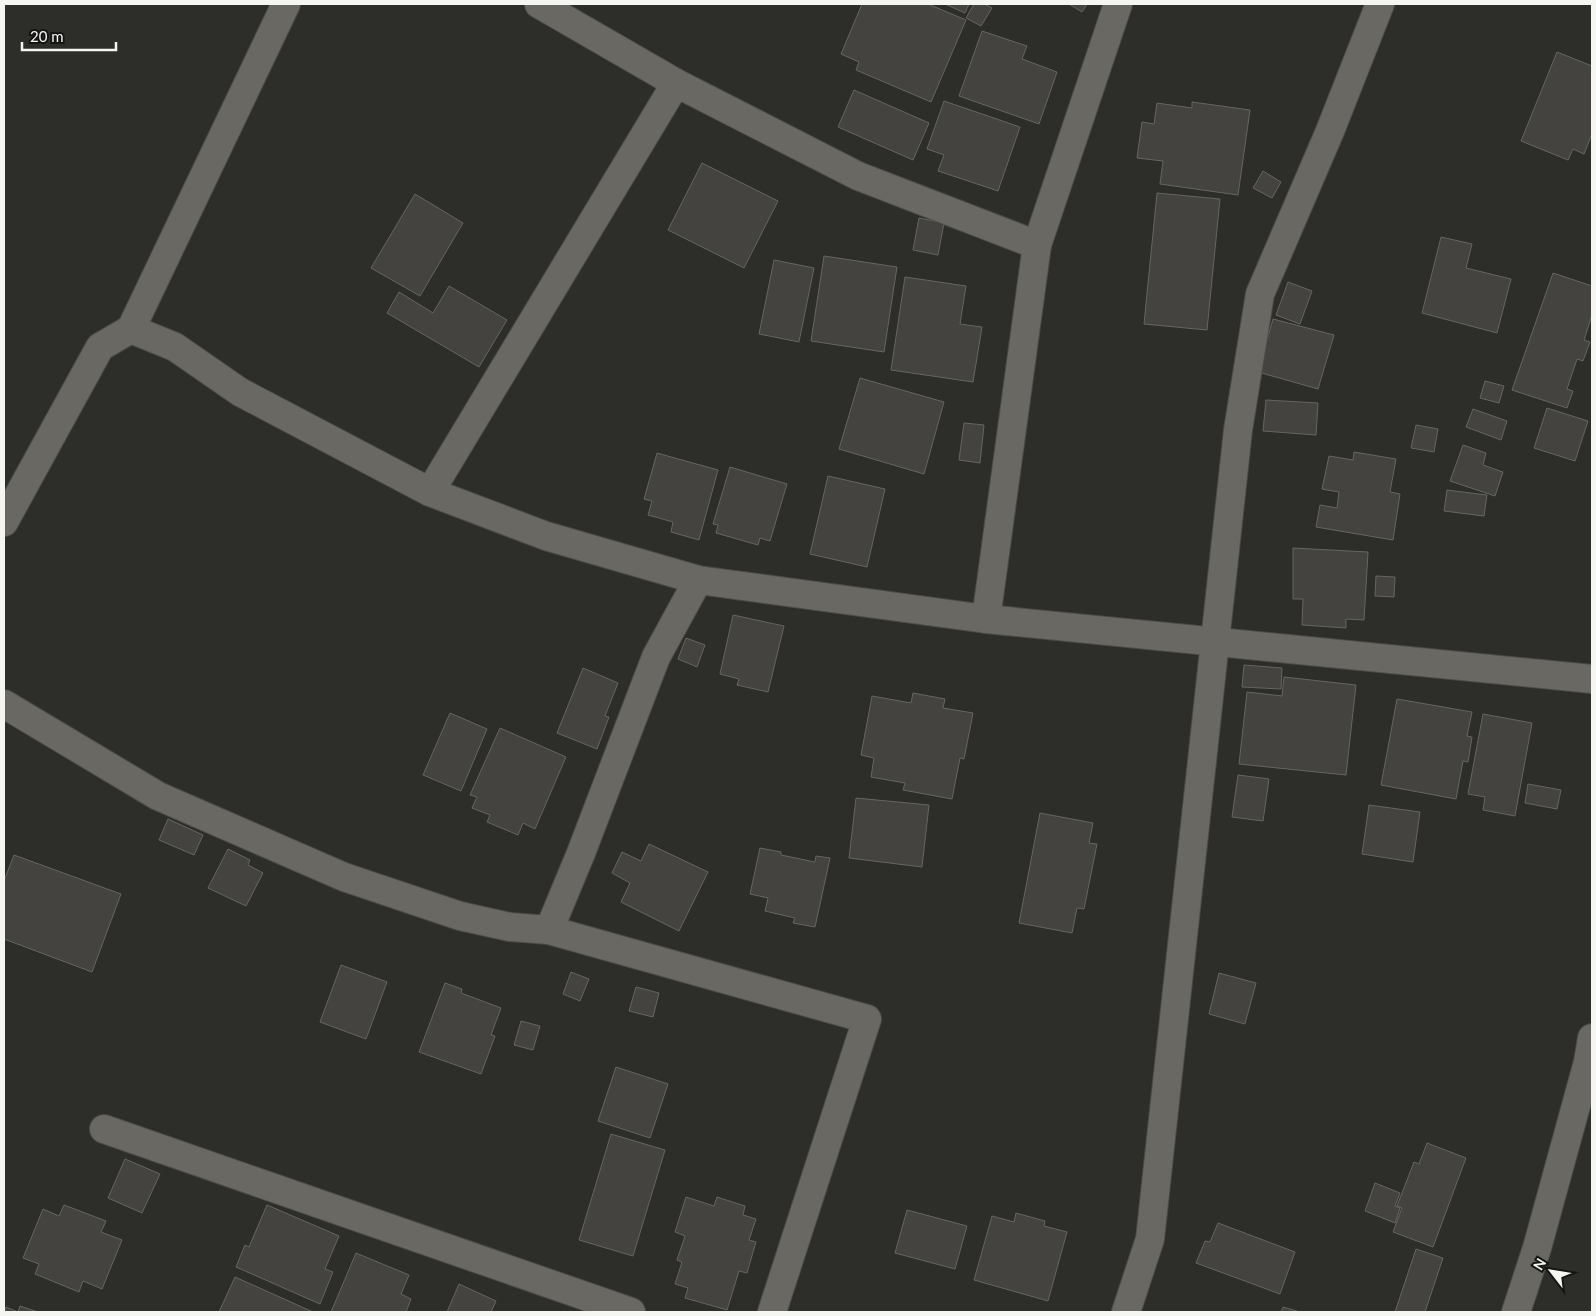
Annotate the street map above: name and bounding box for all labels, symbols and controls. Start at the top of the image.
scale bar [22,20,116,52]
text: 20 m [30,27,64,45]
north arrow [1526,1246,1576,1296]
text: N [1529,1255,1549,1273]

